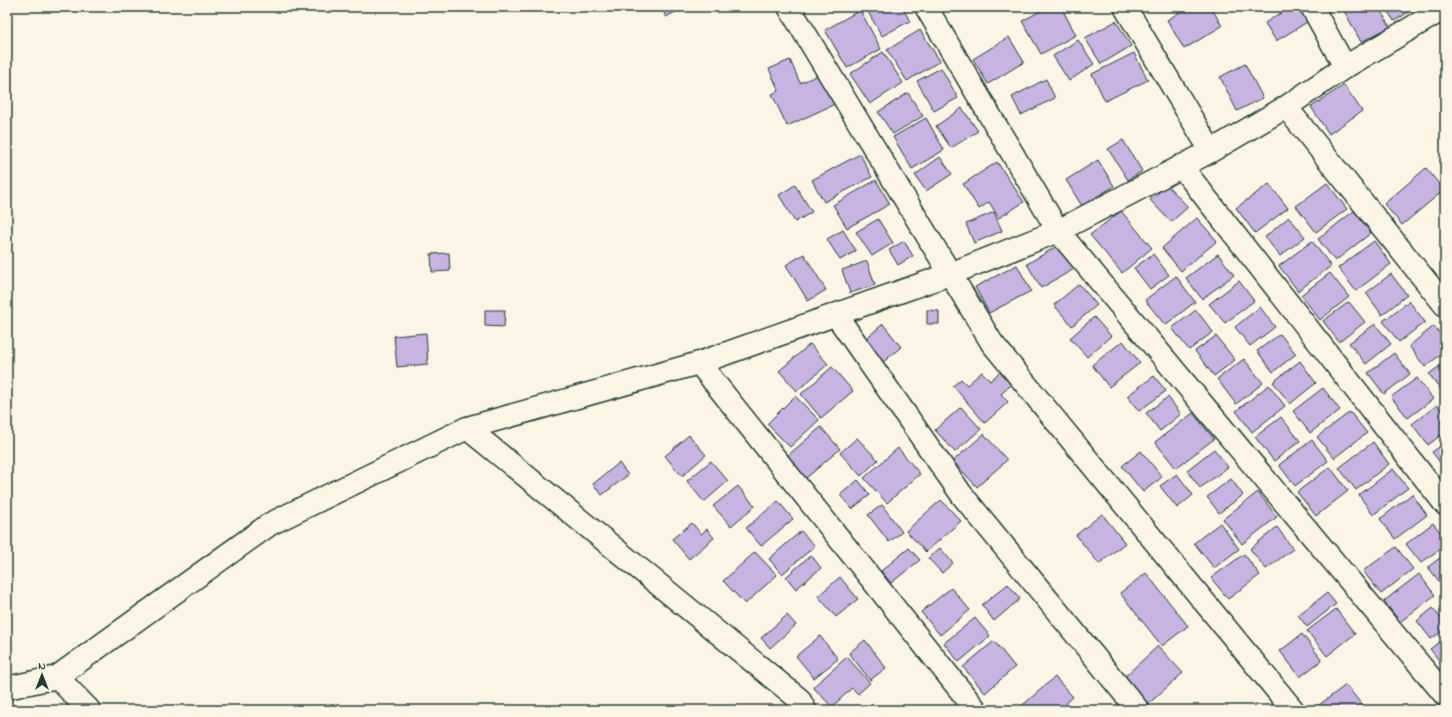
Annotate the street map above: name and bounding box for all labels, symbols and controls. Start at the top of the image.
north arrow [22,655,62,695]
text: N [38,658,46,674]

